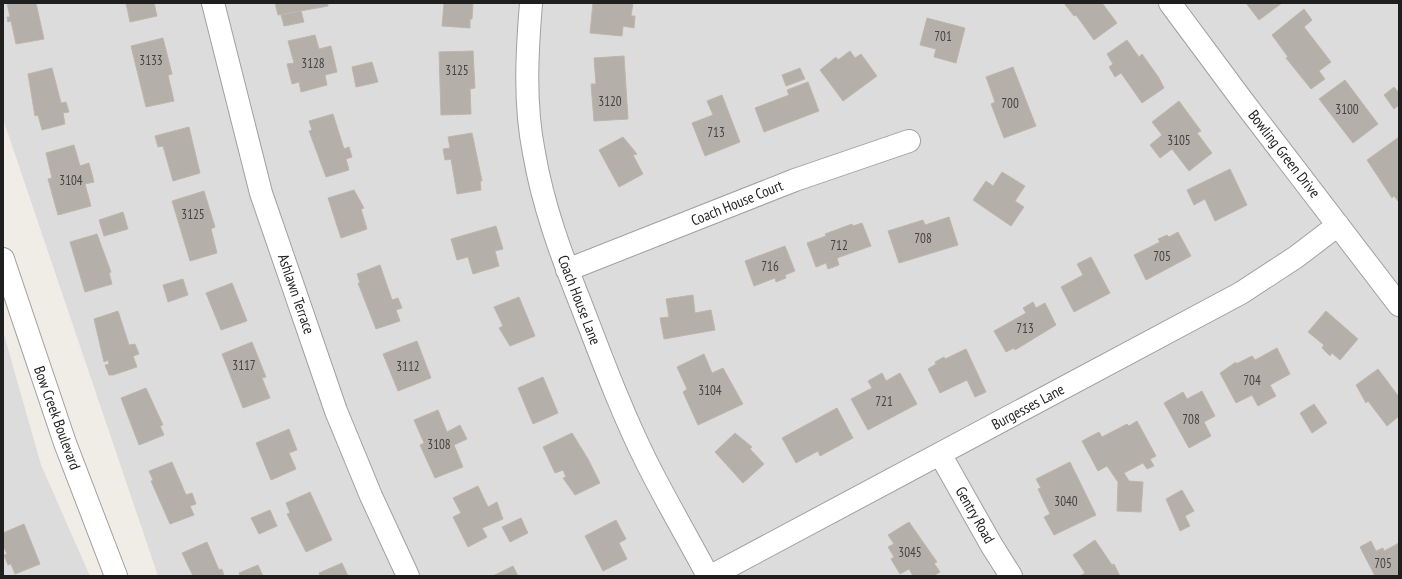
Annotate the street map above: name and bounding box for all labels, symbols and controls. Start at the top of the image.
house number: 701 [934,28,952,45]
house number: 3133 [139,52,163,69]
house number: 3128 [301,55,325,72]
house number: 3125 [445,62,469,79]
house number: 3120 [598,93,622,110]
house number: 700 [1001,95,1019,112]
house number: 3100 [1335,101,1359,118]
street label: Bowling Green Drive [1244,106,1325,201]
house number: 713 [707,124,725,141]
house number: 3105 [1167,132,1191,149]
house number: 3104 [59,172,83,189]
street label: Coach House Court [688,175,786,230]
house number: 3125 [181,206,205,223]
house number: 708 [914,230,932,247]
house number: 712 [830,237,848,254]
house number: 705 [1153,248,1171,265]
street label: Ashlawn Terrace [274,251,319,336]
street label: Coach House Lane [554,252,605,347]
house number: 716 [761,258,779,275]
house number: 713 [1016,320,1034,337]
house number: 3117 [232,357,256,374]
house number: 3112 [396,358,420,375]
street label: Bow Creek Boulevard [30,363,85,472]
house number: 704 [1243,372,1261,389]
street label: Burgesses Lane [988,379,1067,434]
house number: 3104 [698,382,722,399]
house number: 721 [875,393,893,410]
house number: 708 [1182,411,1200,428]
house number: 3108 [427,436,451,453]
street label: Gentry Road [952,483,999,547]
house number: 3040 [1054,493,1078,510]
house number: 3045 [898,544,922,561]
house number: 705 [1374,555,1392,572]

